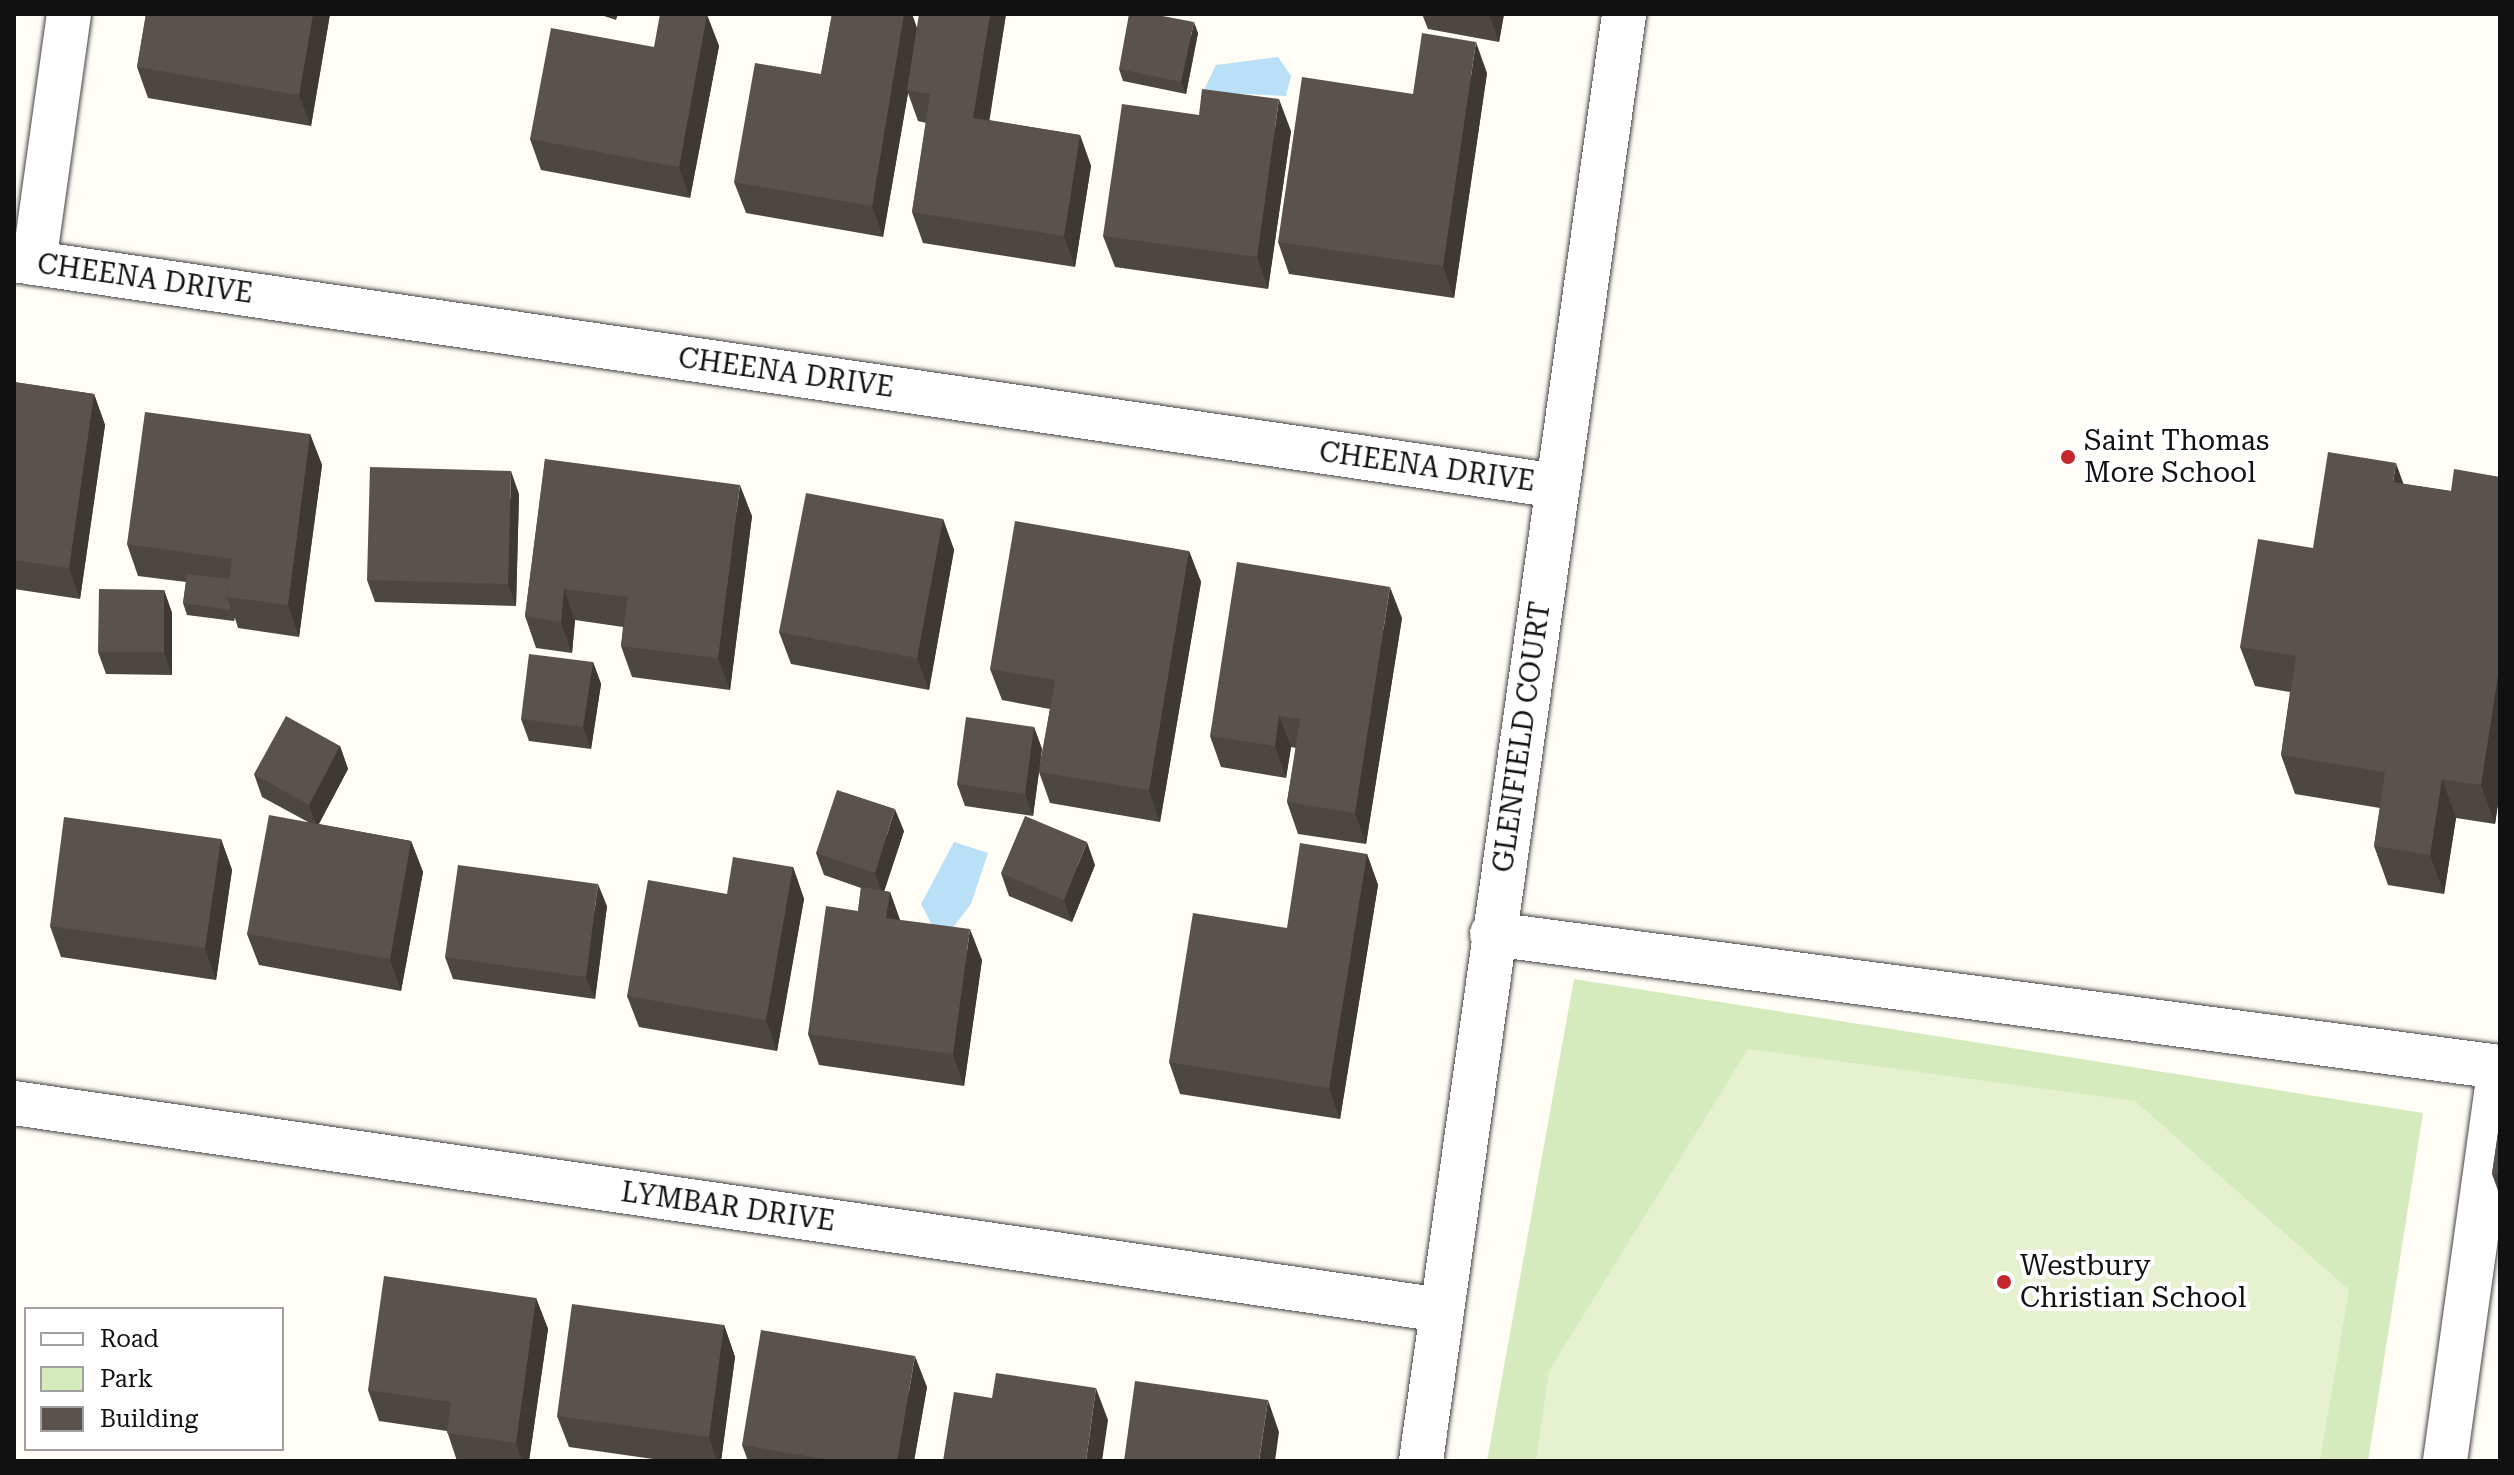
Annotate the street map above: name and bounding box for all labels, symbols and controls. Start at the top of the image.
street label: CHEENA DRIVE [35,247,255,311]
street label: CHEENA DRIVE [676,341,896,405]
place label: Saint Thomas More School [2084,424,2269,490]
street label: CHEENA DRIVE [1317,435,1537,499]
marker: Saint Thomas More School [2059,448,2077,466]
street label: GLENFIELD COURT [1486,599,1558,875]
street label: LYMBAR DRIVE [619,1175,837,1239]
place label: Westbury Christian School [2020,1249,2246,1315]
marker: Westbury Christian School [1995,1273,2013,1291]
legend [24,1307,284,1451]
text: Road [100,1325,159,1353]
text: Park [100,1365,153,1393]
text: Building [100,1405,198,1433]

